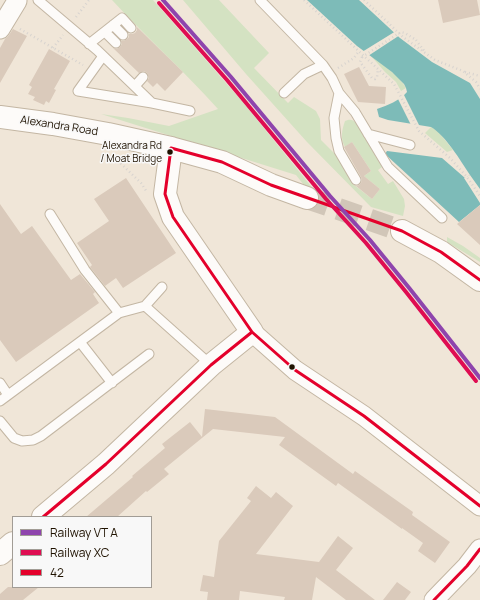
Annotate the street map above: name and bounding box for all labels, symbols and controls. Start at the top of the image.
street label: Alexandra Road [19,113,99,139]
place label: Alexandra Rd / Moat Bridge [100,140,162,164]
marker: Alexandra Rd / Moat Bridge [165,147,175,157]
unlabelled marker [287,362,297,372]
legend [12,516,152,588]
text: Railway VT A [50,524,118,541]
text: Railway XC [50,544,109,561]
text: 42 [50,564,64,581]

